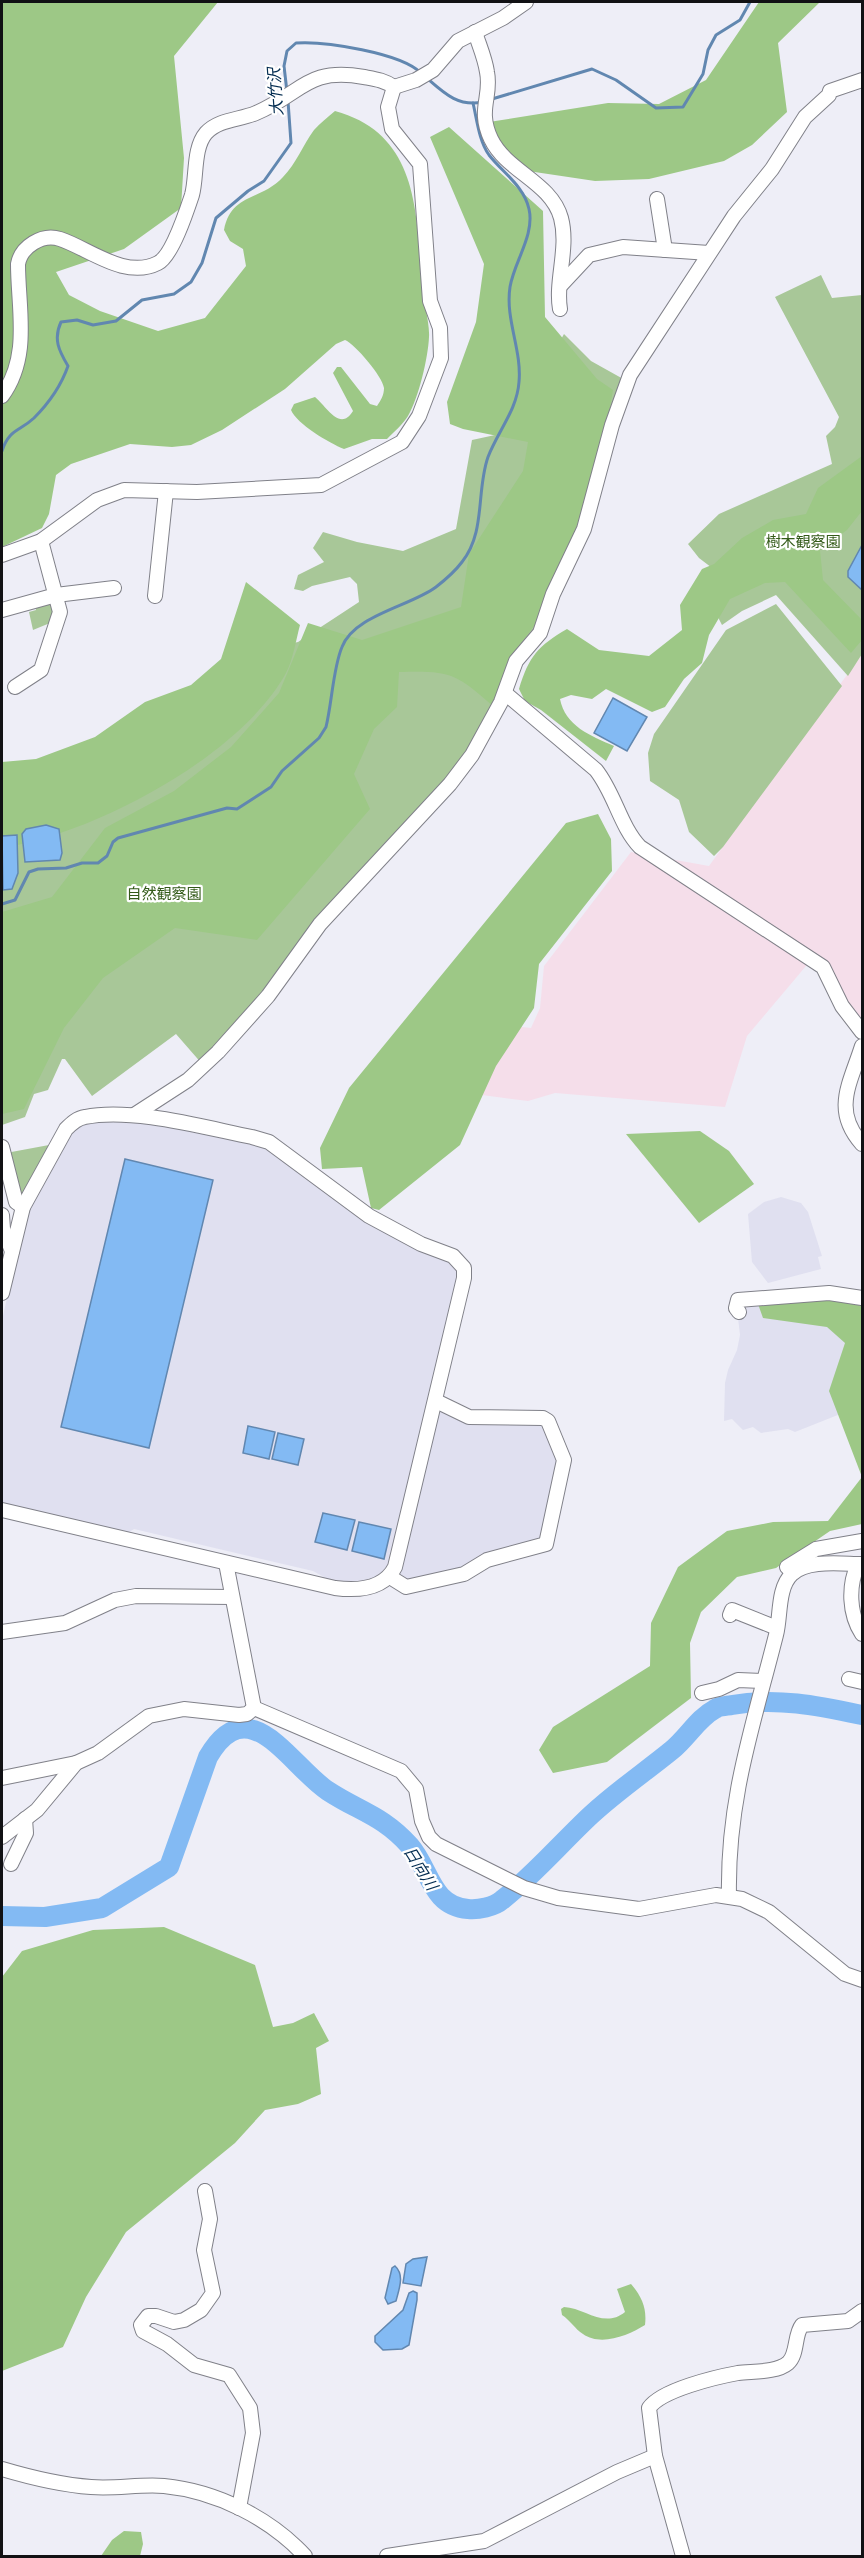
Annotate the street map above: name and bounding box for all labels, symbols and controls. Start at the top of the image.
water label: 大竹沢 [265,65,289,117]
park label: 樹木観察園 [765,533,841,553]
park label: 自然観察園 [126,885,202,905]
water label: 日向川 [398,1843,442,1896]

